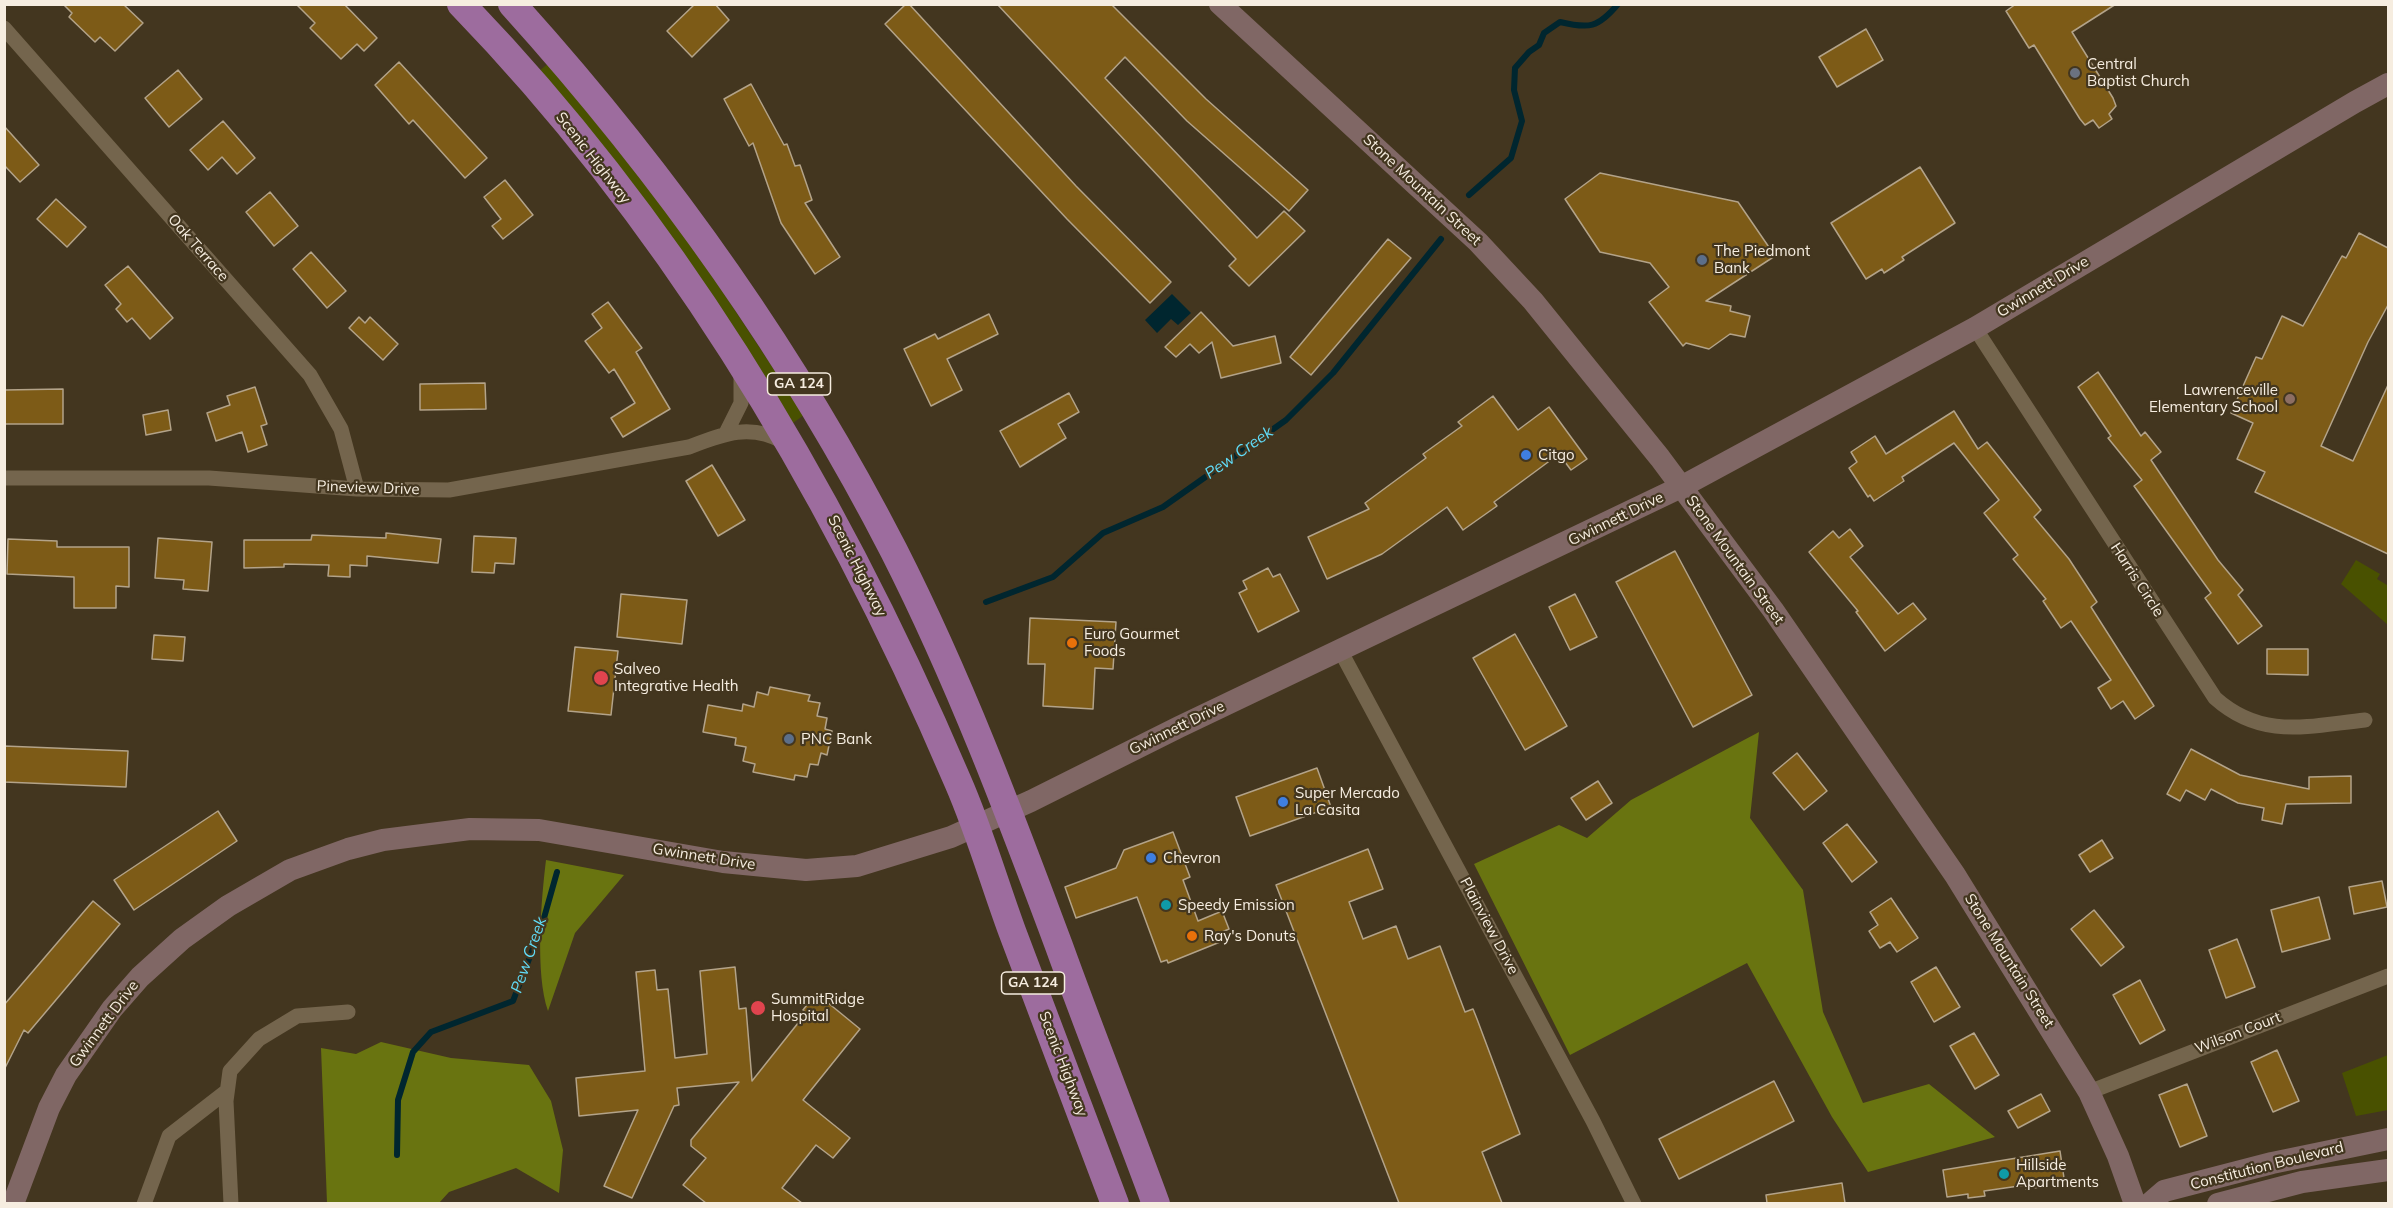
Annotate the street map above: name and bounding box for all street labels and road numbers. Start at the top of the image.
street label: Scenic Highway [552,109,634,207]
street label: Stone Mountain Street [1359,131,1485,249]
street label: Oak Terrace [164,211,232,285]
street label: Gwinnett Drive [1994,253,2092,321]
road number: GA 124 [768,373,830,395]
street label: Pineview Drive [316,477,420,499]
street label: Gwinnett Drive [1565,488,1667,550]
street label: Stone Mountain Street [1682,492,1788,628]
street label: Scenic Highway [824,512,890,620]
street label: Harris Circle [2106,540,2168,620]
street label: Gwinnett Drive [1126,697,1228,759]
street label: Gwinnett Drive [651,840,757,874]
street label: Plainview Drive [1456,874,1522,978]
street label: Stone Mountain Street [1960,891,2058,1031]
road number: GA 124 [1002,972,1064,994]
street label: Gwinnett Drive [66,977,142,1071]
street label: Wilson Court [2192,1008,2284,1058]
street label: Scenic Highway [1035,1009,1091,1119]
street label: Constitution Boulevard [2188,1138,2346,1194]

